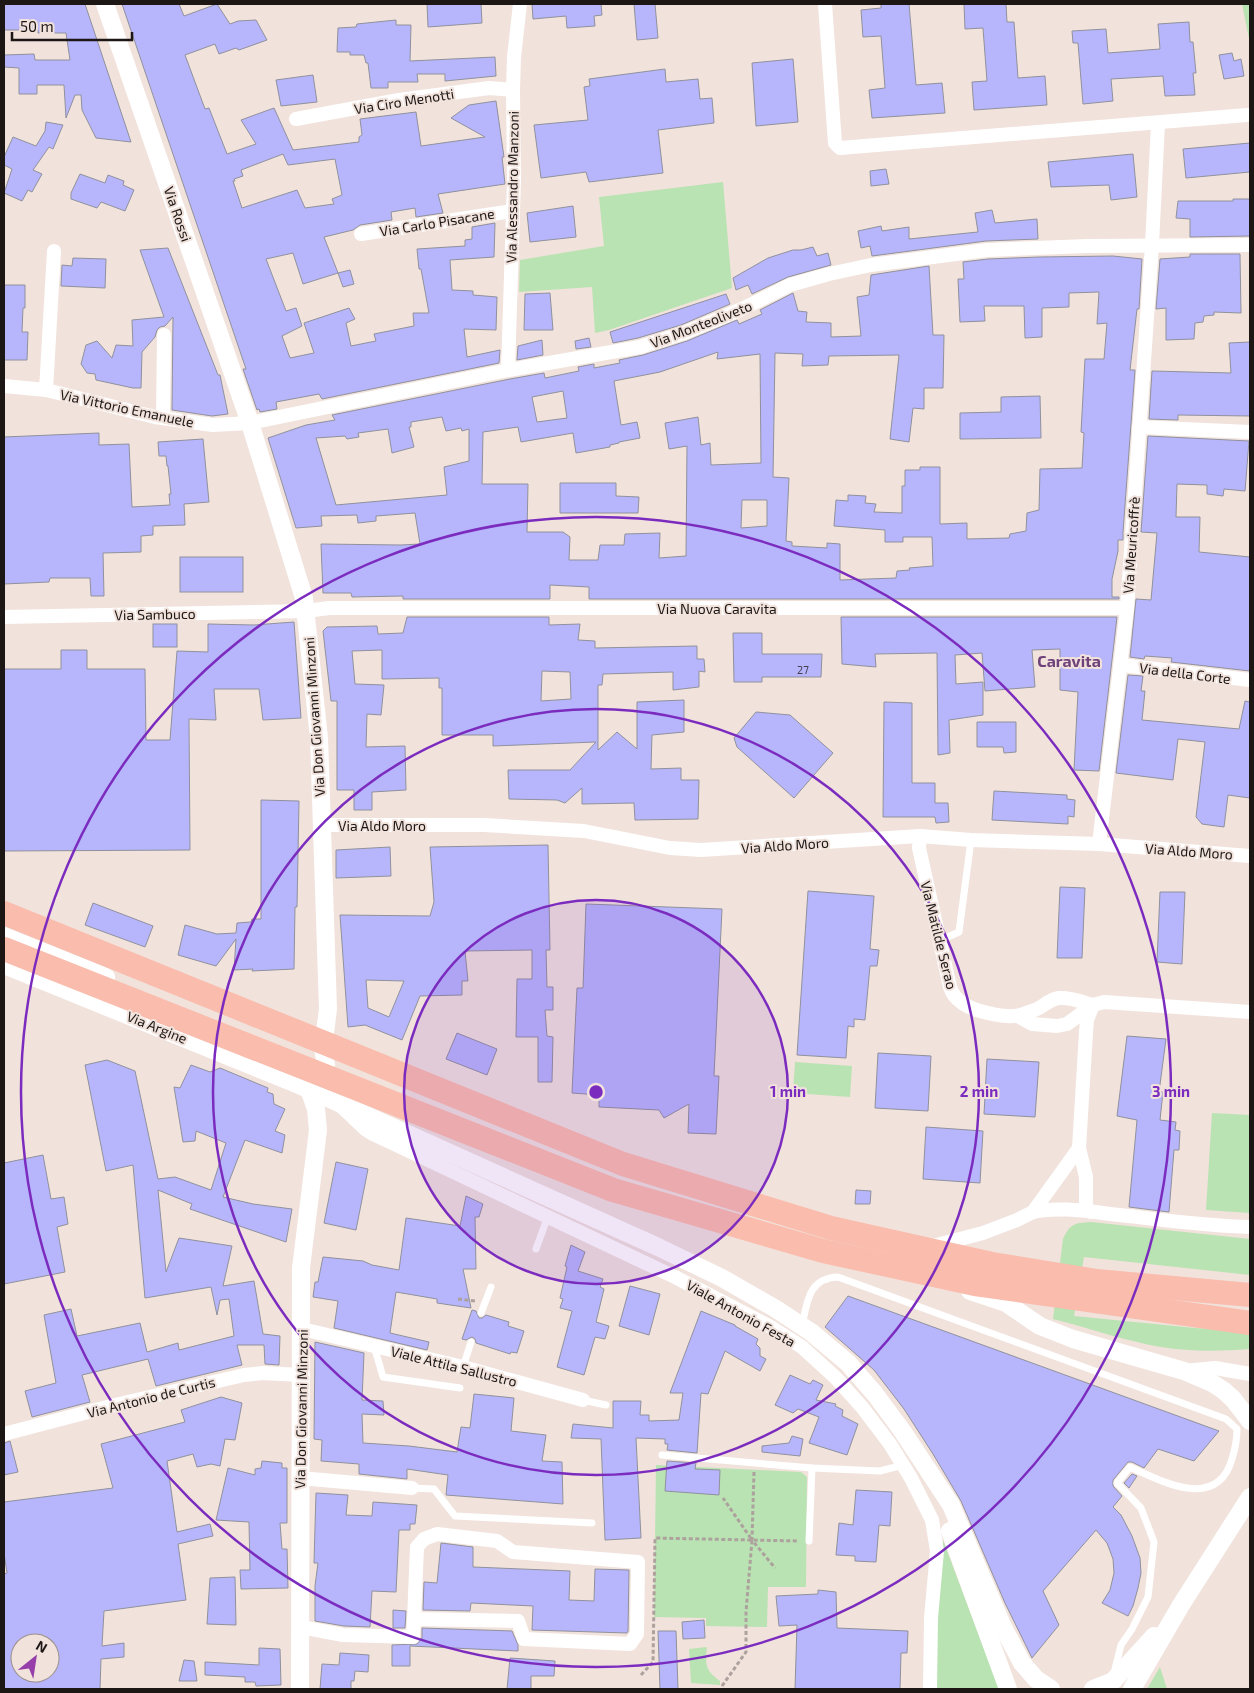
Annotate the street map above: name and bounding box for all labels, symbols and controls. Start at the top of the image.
scale bar [12,10,132,42]
text: 50 m [20,17,54,35]
street label: Via Ciro Menotti [353,85,455,117]
street label: Via Alessandro Manzoni [502,111,522,263]
street label: Via Rossi [161,184,195,244]
street label: Via Carlo Pisacane [378,205,496,239]
street label: Via Monteoliveto [648,297,754,351]
street label: Via Vittorio Emanuele [59,386,195,430]
street label: Via Meuricoffrè [1119,496,1143,594]
street label: Via Nuova Caravita [657,600,777,617]
street label: Via Sambuco [114,605,196,623]
street label: Via Don Giovanni Minzoni [300,637,328,797]
district label: Caravita [1037,651,1101,670]
street label: Via della Corte [1138,659,1232,687]
house number: 27 [797,663,809,676]
street label: Via Aldo Moro [338,817,426,834]
street label: Via Aldo Moro [740,833,830,857]
street label: Via Aldo Moro [1144,839,1234,863]
street label: Via Matilde Serao [917,879,961,991]
street label: Via Argine [124,1007,190,1047]
text: 1 min [770,1082,806,1100]
text: 2 min [960,1082,998,1100]
text: 3 min [1152,1082,1190,1100]
centre of rings [587,1083,605,1101]
street label: Viale Antonio Festa [684,1276,798,1350]
street label: Via Don Giovanni Minzoni [291,1329,311,1489]
street label: Viale Attila Sallustro [389,1342,519,1390]
street label: Via Antonio de Curtis [85,1373,217,1421]
north arrow [10,1633,60,1683]
text: N [33,1636,50,1656]

